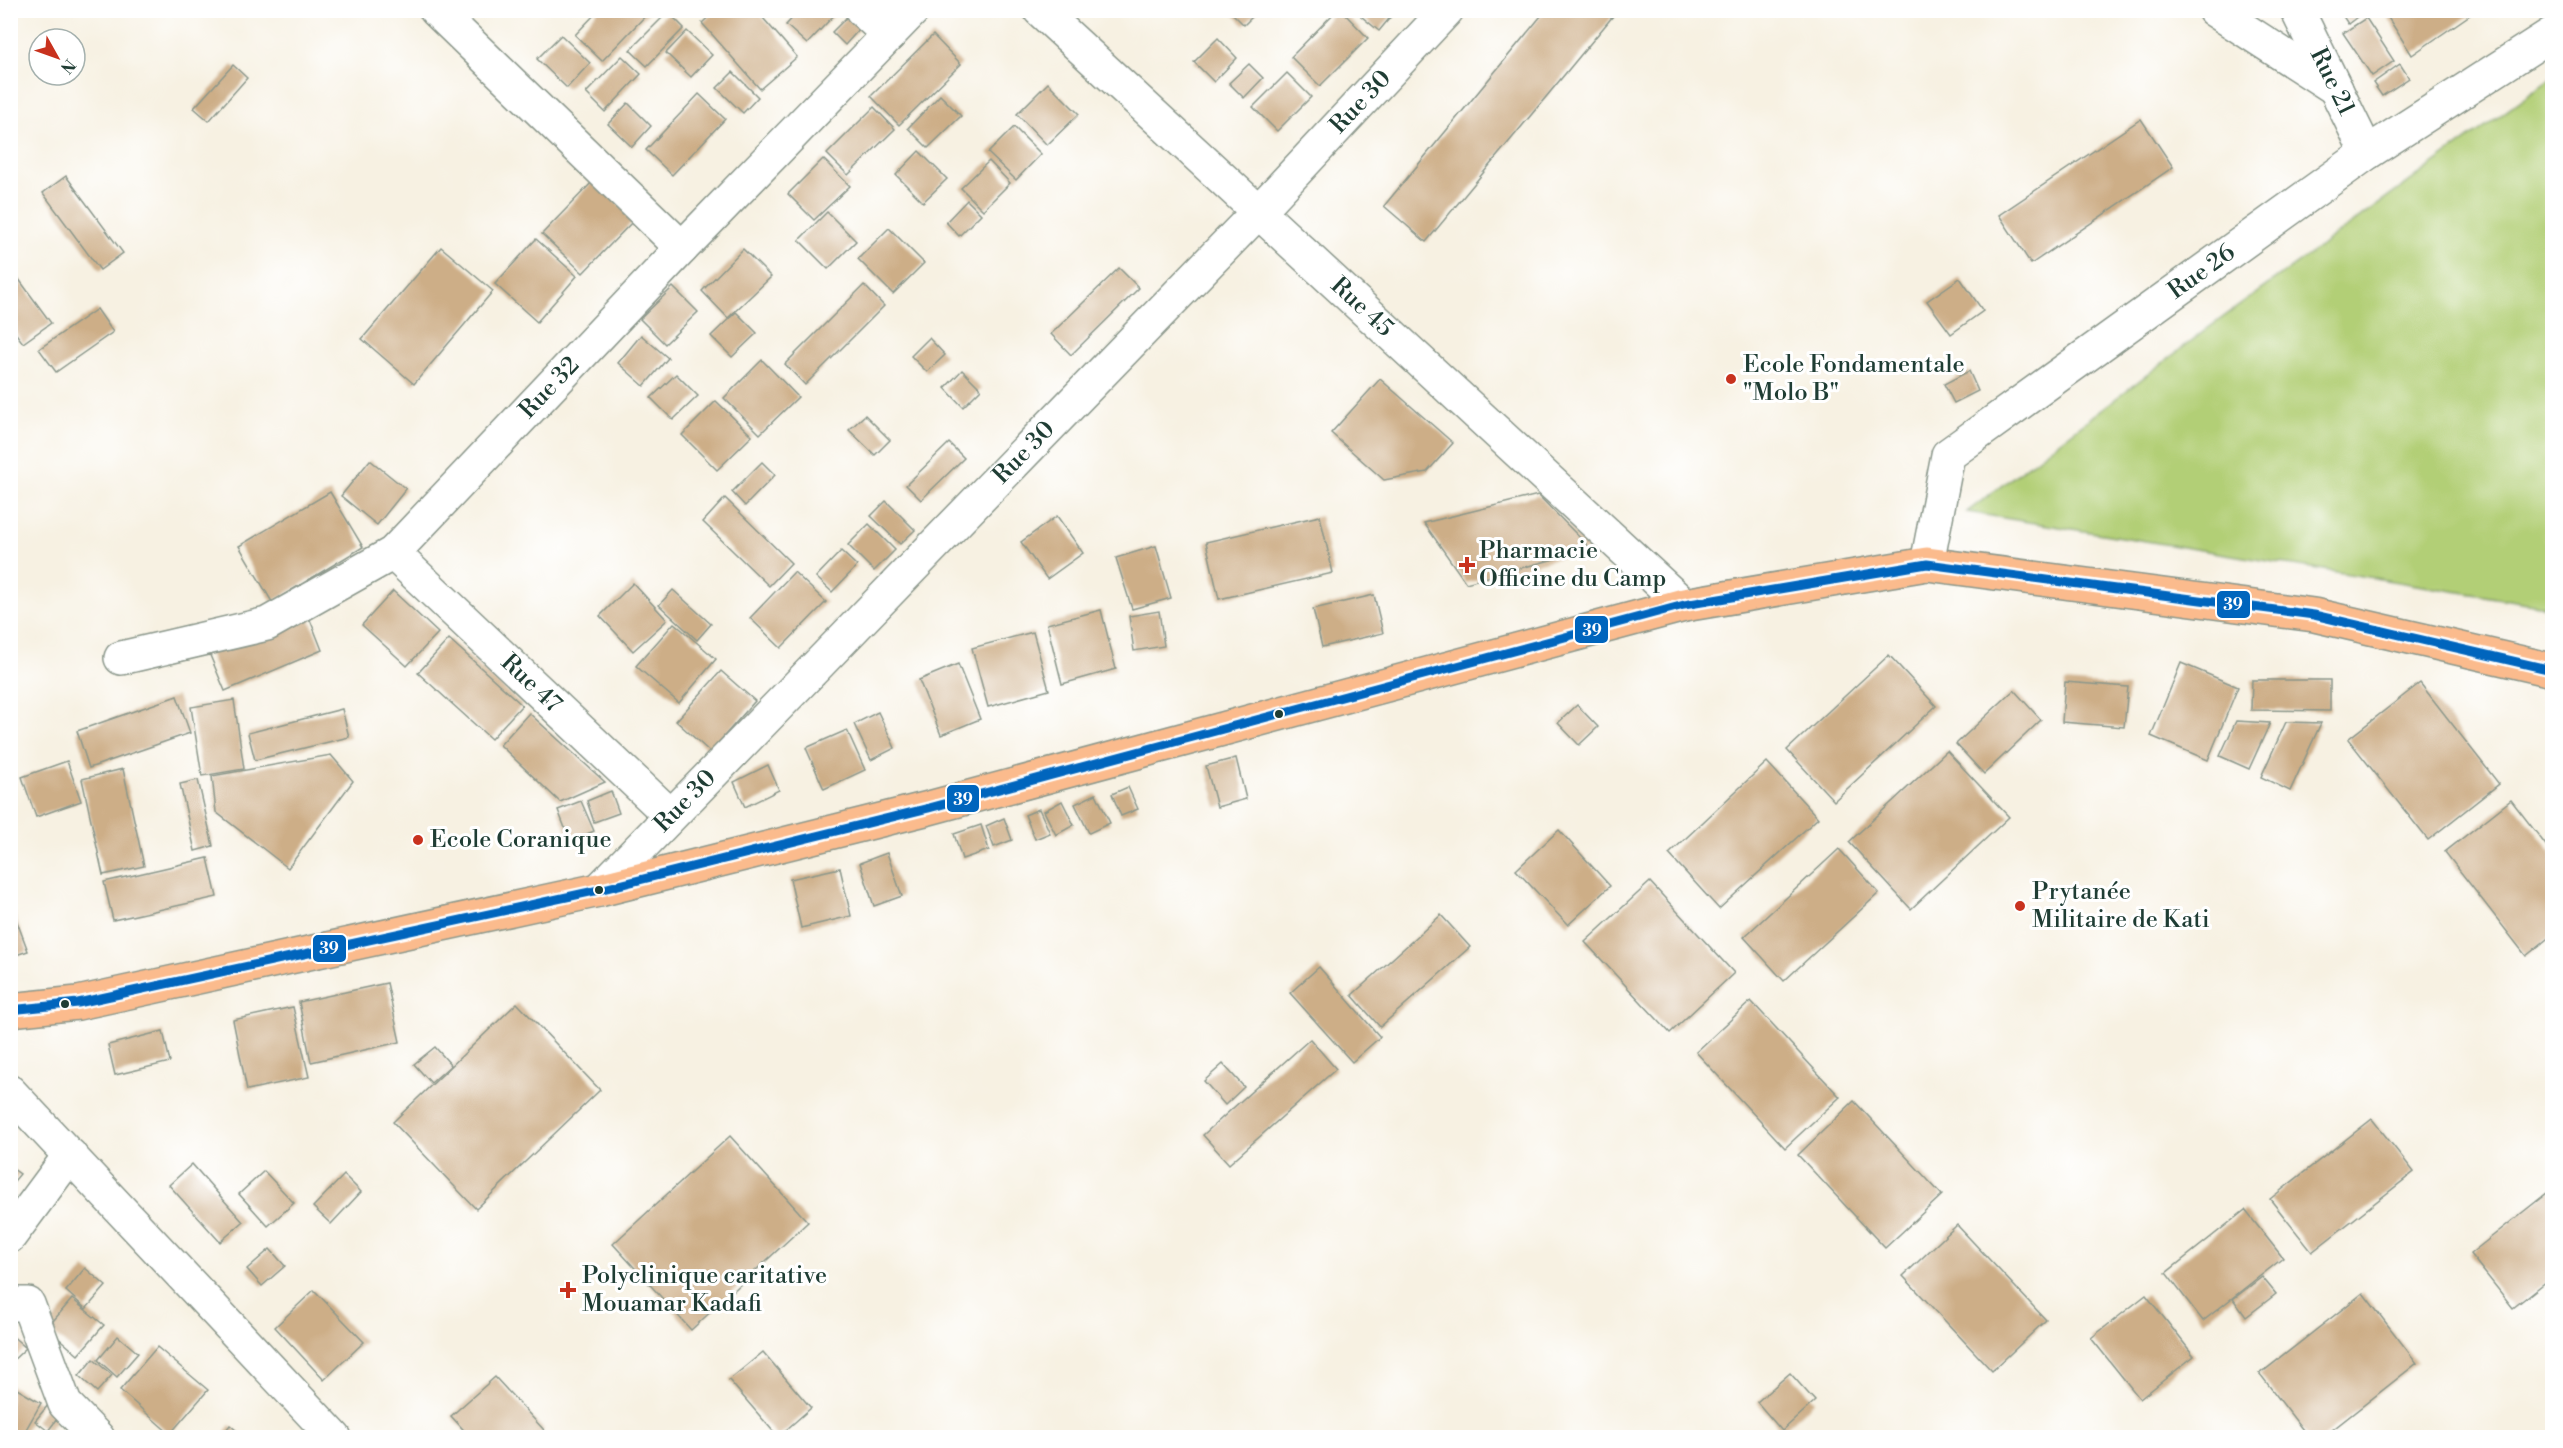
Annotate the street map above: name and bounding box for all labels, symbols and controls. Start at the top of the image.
north arrow [27,27,87,87]
street label: Rue 21 [2303,43,2362,121]
text: N [56,55,79,78]
street label: Rue 30 [1324,64,1398,140]
street label: Rue 26 [2162,238,2241,306]
street label: Rue 45 [1324,271,1399,344]
place label: Ecole Fondamentale "Molo B" [1743,350,1965,408]
street label: Rue 32 [513,351,586,425]
marker: Ecole Fondamentale "Molo B" [1724,372,1738,386]
street label: Rue 30 [987,415,1062,490]
place label: Pharmacie Officine du Camp [1479,536,1666,594]
marker: Pharmacie Officine du Camp [1460,558,1474,572]
line badge: 39 [2216,590,2251,619]
text: 39 [2223,595,2243,615]
line badge: 39 [1574,615,1609,644]
text: 39 [1582,621,1602,641]
street label: Rue 47 [494,648,568,719]
unlabelled marker [1273,708,1285,720]
street label: Rue 30 [648,763,723,839]
line badge: 39 [946,784,980,813]
text: 39 [953,790,973,810]
place label: Ecole Coranique [430,825,612,855]
marker: Ecole Coranique [411,833,425,847]
place label: Prytanée Militaire de Kati [2032,877,2210,935]
unlabelled marker [593,884,605,896]
marker: Prytanée Militaire de Kati [2013,899,2027,913]
line badge: 39 [312,934,347,963]
text: 39 [319,939,339,959]
unlabelled marker [59,998,71,1010]
place label: Polyclinique caritative Mouamar Kadafi [582,1261,827,1319]
marker: Polyclinique caritative Mouamar Kadafi [559,1281,577,1299]

